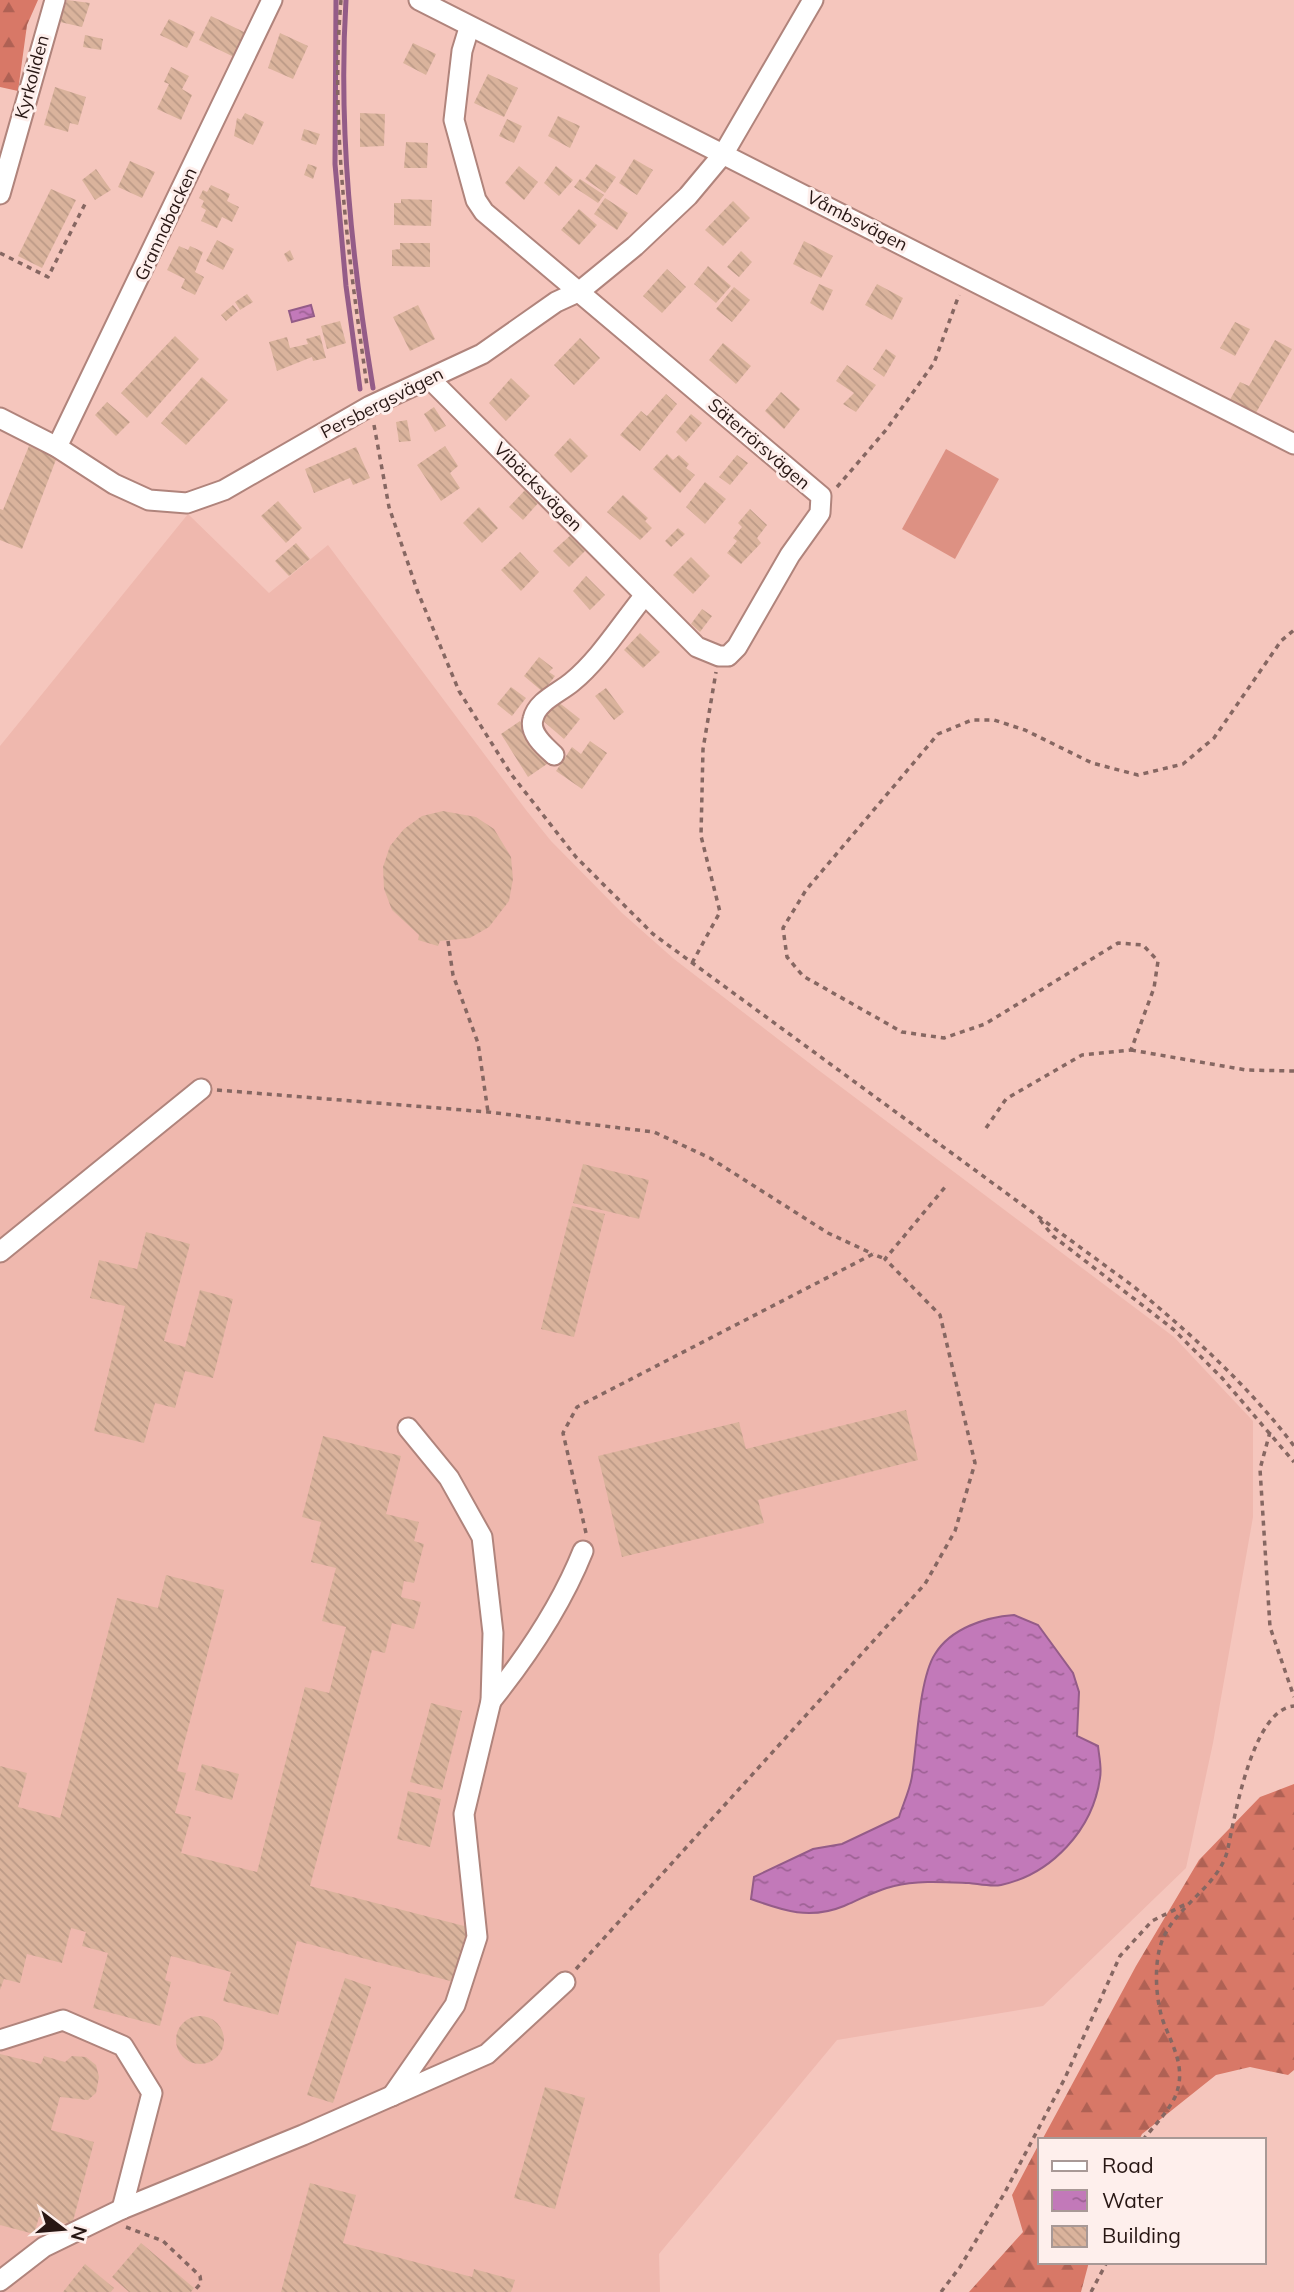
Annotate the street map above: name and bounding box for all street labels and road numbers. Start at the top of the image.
street label: Kyrkoliden [9,32,54,121]
street label: Grannabacken [129,164,202,284]
street label: Våmbsvägen [803,185,912,256]
street label: Persbergsvägen [317,362,447,443]
street label: Säterrörsvägen [703,393,815,494]
street label: Vibäcksvägen [489,437,588,536]

